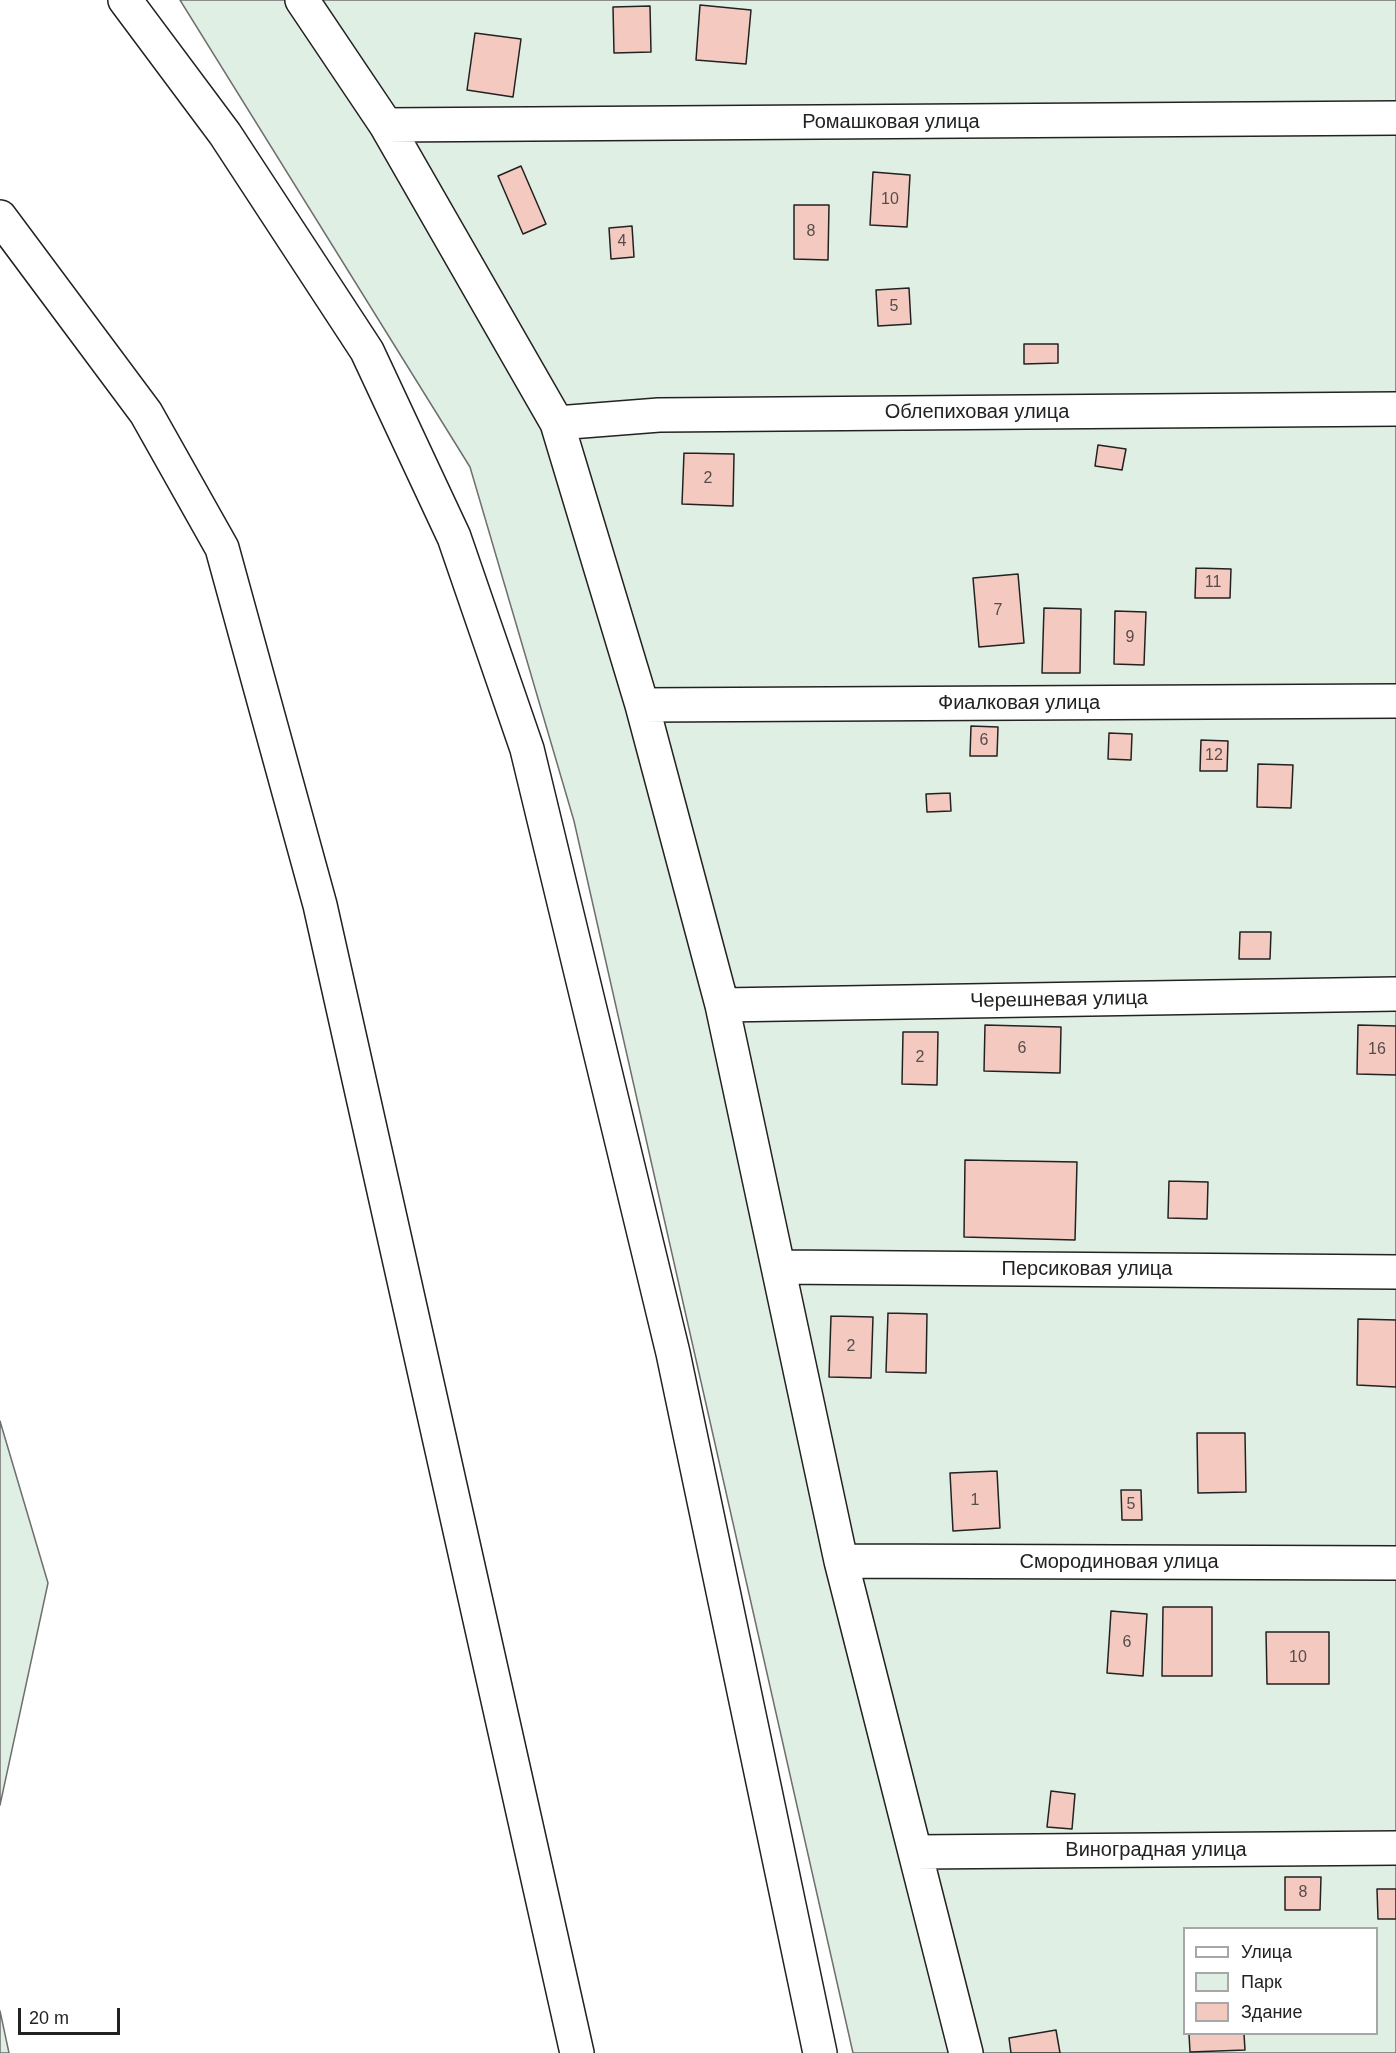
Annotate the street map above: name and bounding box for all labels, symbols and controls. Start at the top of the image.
street label: Ромашковая улица [802,110,980,134]
house number: 10 [881,190,899,210]
house number: 8 [807,222,815,242]
house number: 4 [618,232,626,252]
house number: 5 [890,297,898,317]
street label: Облепиховая улица [885,400,1069,424]
house number: 2 [704,469,712,489]
house number: 11 [1205,573,1221,593]
house number: 7 [994,601,1002,621]
house number: 9 [1126,628,1134,648]
street label: Фиалковая улица [938,691,1100,715]
house number: 6 [980,731,988,751]
house number: 12 [1205,746,1223,766]
street label: Черешневая улица [970,986,1148,1014]
house number: 6 [1018,1039,1026,1059]
house number: 16 [1368,1040,1386,1060]
house number: 2 [916,1048,924,1068]
street label: Персиковая улица [1002,1257,1172,1281]
house number: 2 [847,1337,855,1357]
house number: 1 [971,1491,979,1511]
house number: 5 [1127,1495,1135,1515]
street label: Смородиновая улица [1019,1550,1219,1574]
house number: 6 [1123,1633,1131,1653]
house number: 10 [1289,1648,1307,1668]
street label: Виноградная улица [1065,1838,1247,1862]
house number: 8 [1299,1883,1307,1903]
legend [1183,1927,1378,2035]
text: Улица [1241,1942,1292,1962]
text: Парк [1241,1972,1282,1992]
scale bar [21,1996,123,2034]
text: Здание [1241,2002,1302,2022]
text: 20 m [29,2008,69,2028]

